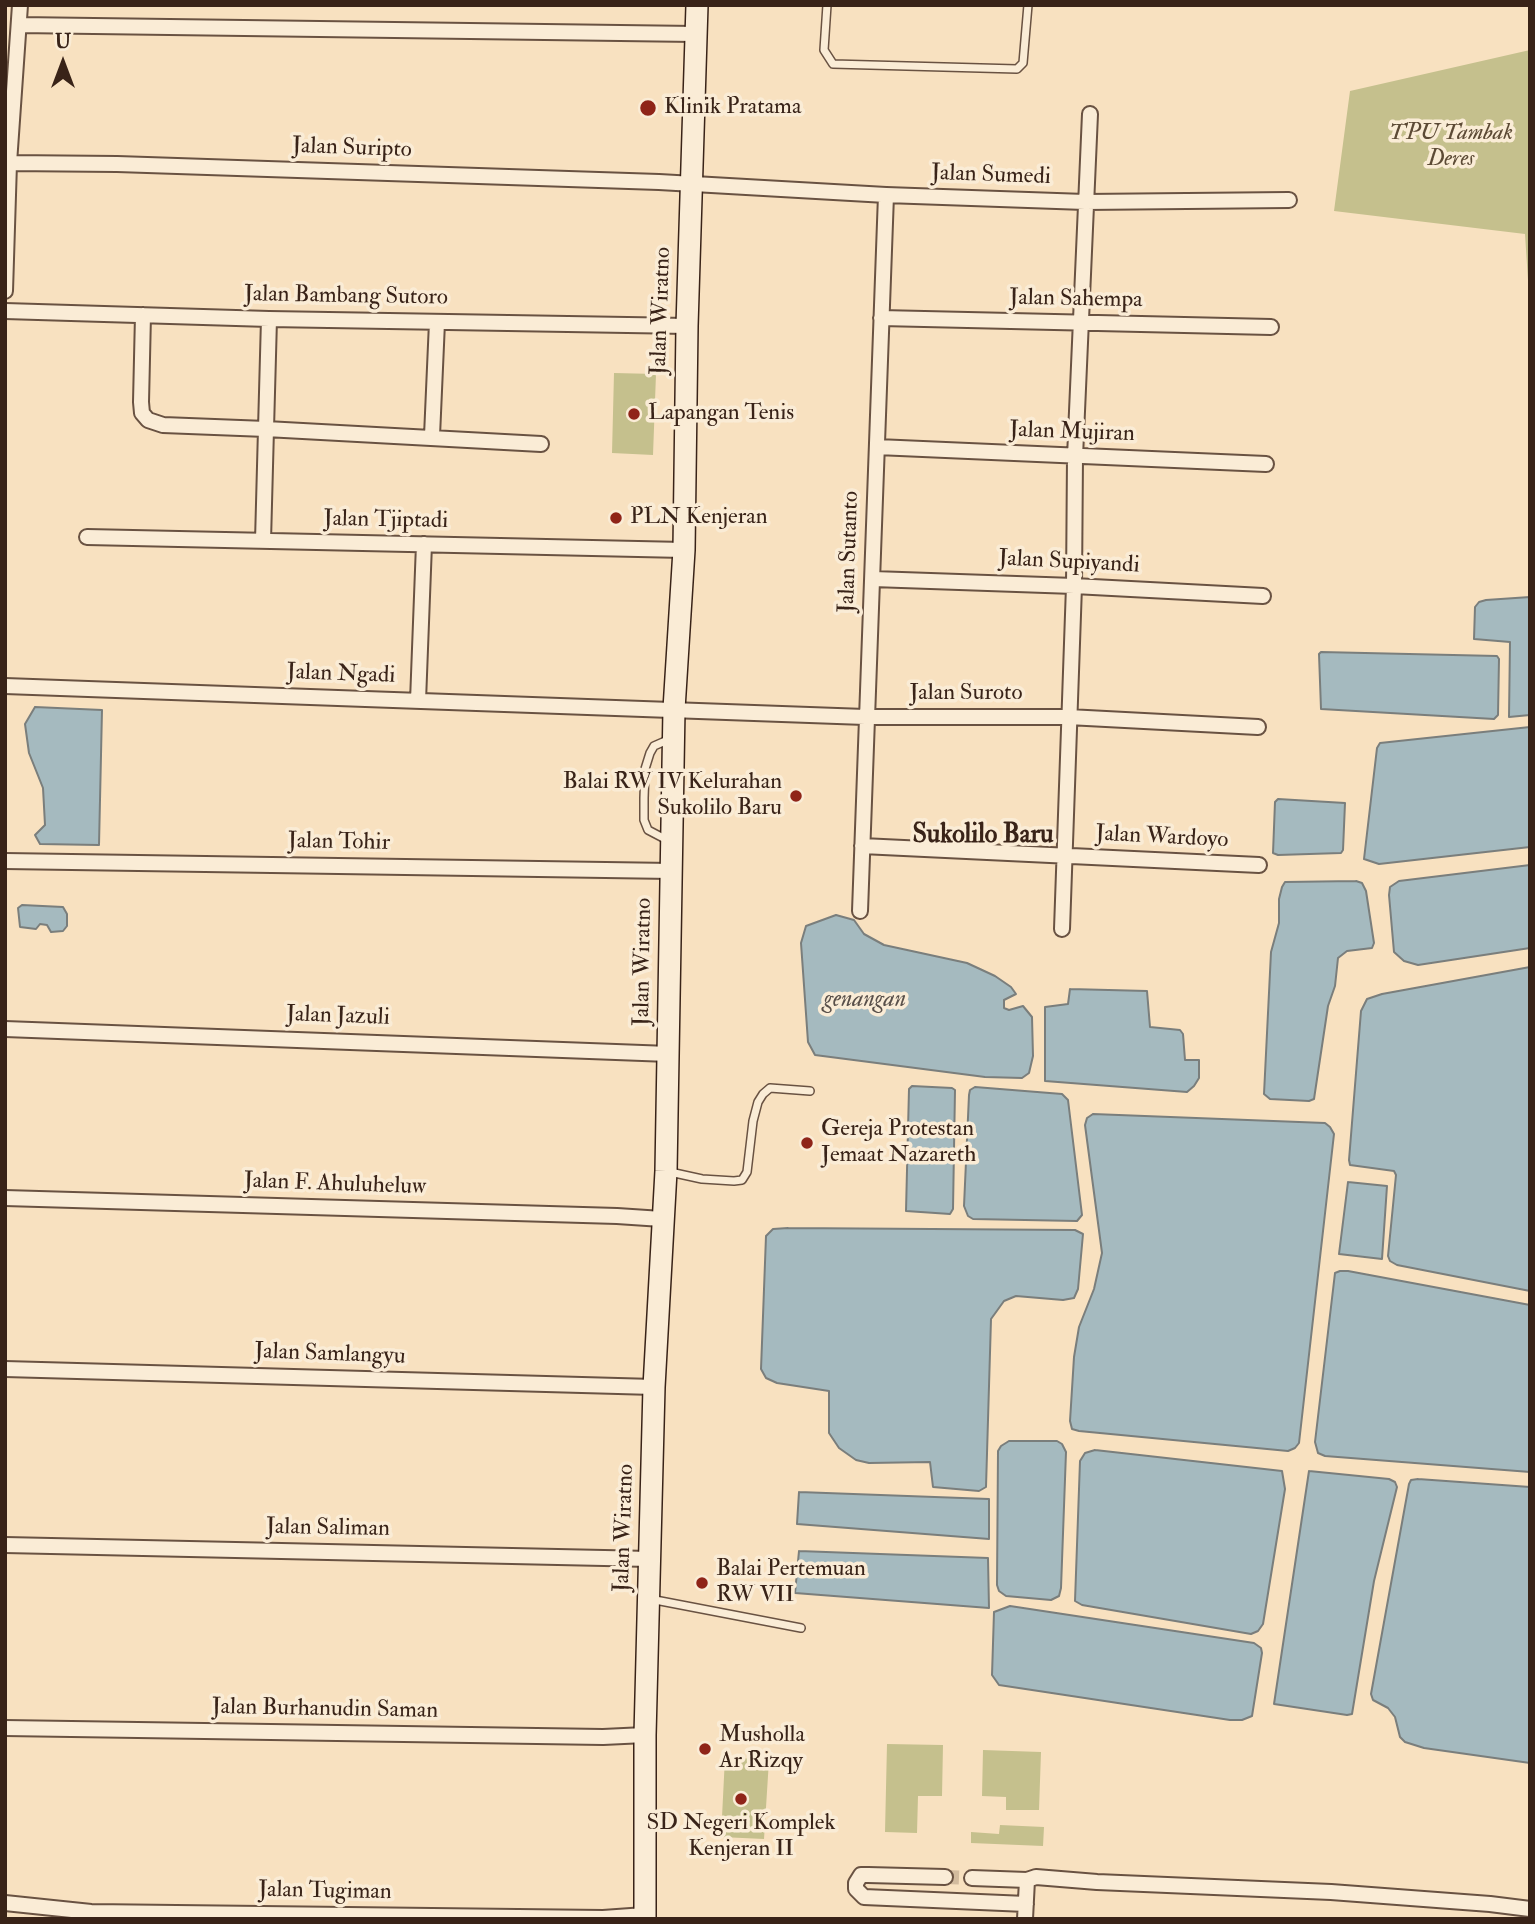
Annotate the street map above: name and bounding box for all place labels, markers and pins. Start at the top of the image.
place label: Klinik Pratama [664,94,801,122]
marker: Klinik Pratama [638,98,658,118]
place label: Lapangan Tenis [648,400,794,428]
marker: Lapangan Tenis [626,406,642,422]
place label: PLN Kenjeran [630,504,768,532]
marker: PLN Kenjeran [608,510,624,526]
place label: Balai RW IV Kelurahan Sukolilo Baru [563,769,782,823]
marker: Balai RW IV Kelurahan Sukolilo Baru [788,788,804,804]
place label: Gereja Protestan Jemaat Nazareth [821,1116,976,1170]
marker: Gereja Protestan Jemaat Nazareth [799,1135,815,1151]
place label: Balai Pertemuan RW VII [716,1556,866,1610]
marker: Balai Pertemuan RW VII [694,1575,710,1591]
place label: Musholla Ar Rizqy [719,1722,805,1776]
marker: Musholla Ar Rizqy [697,1741,713,1757]
marker: SD Negeri Komplek Kenjeran II [733,1791,749,1807]
place label: SD Negeri Komplek Kenjeran II [647,1810,835,1864]

